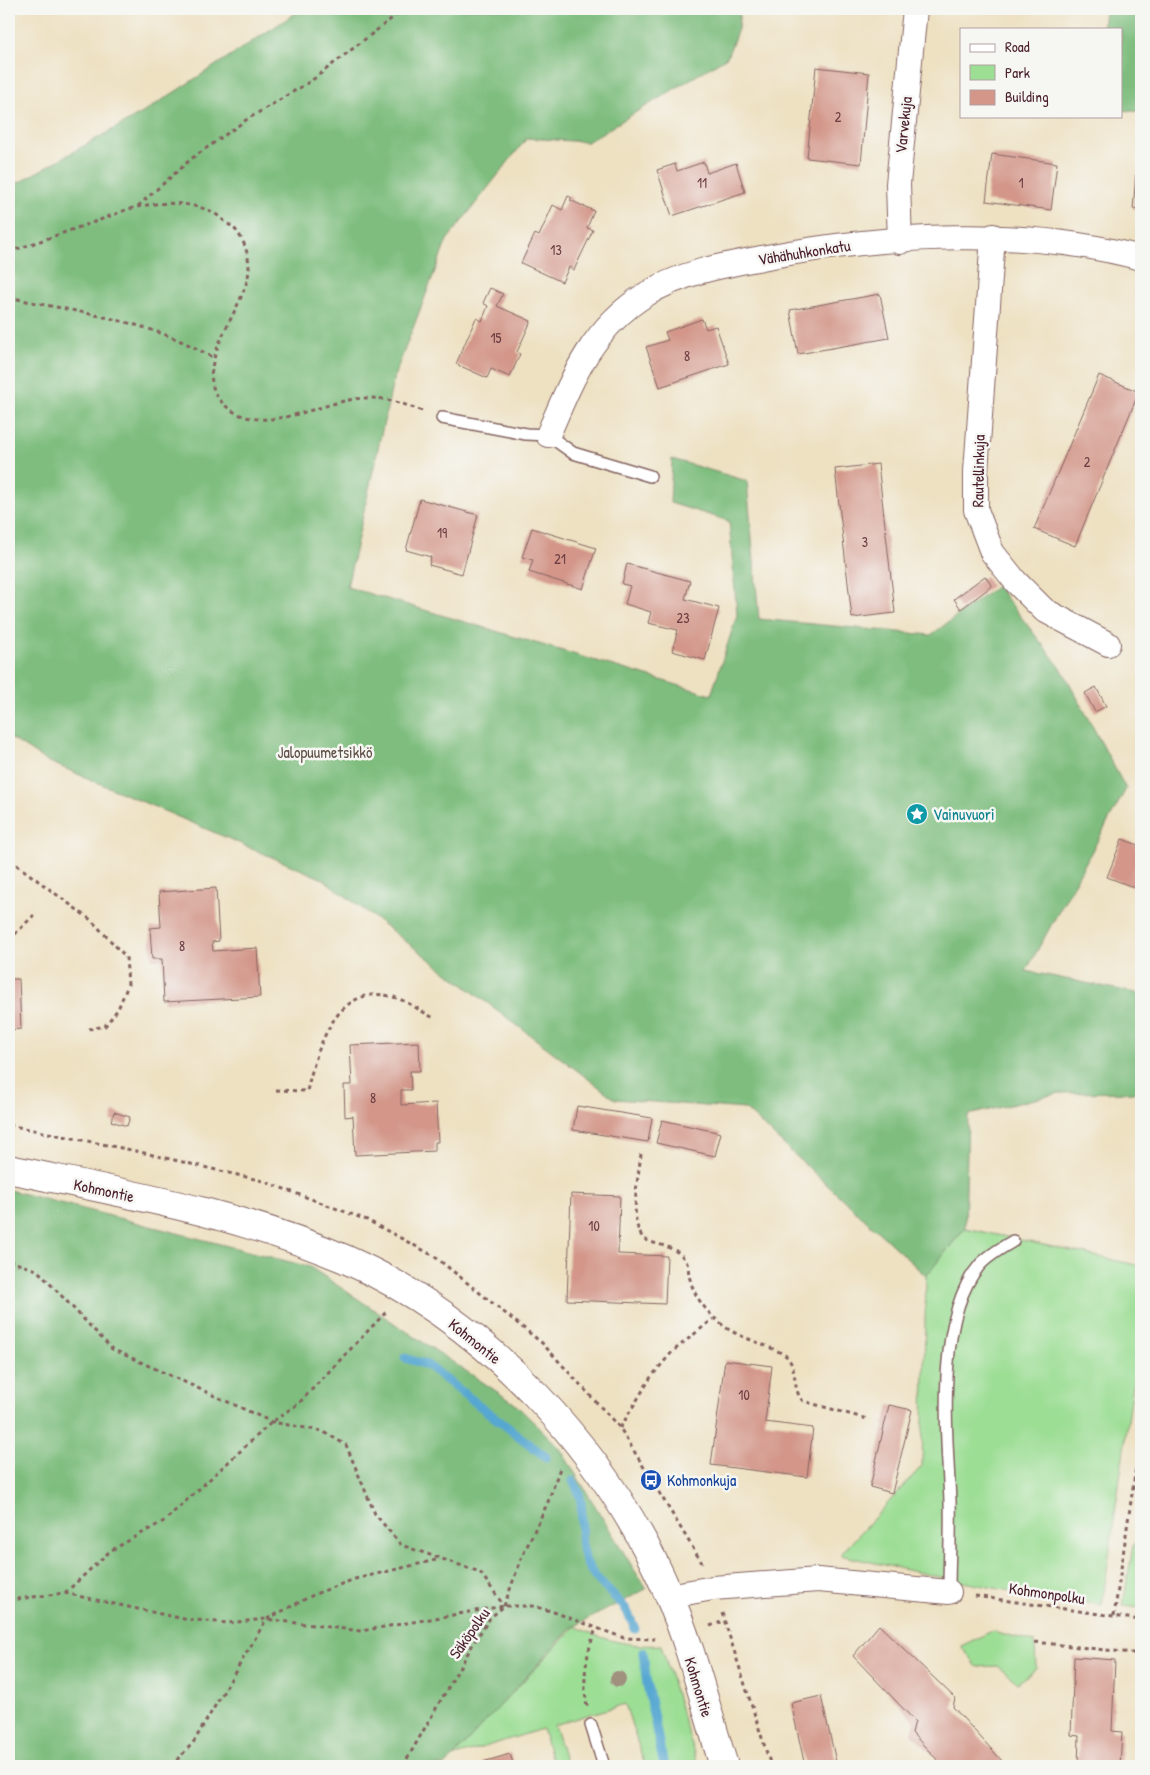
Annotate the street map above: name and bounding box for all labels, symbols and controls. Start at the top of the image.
legend [960,28,1122,118]
text: Road [1005,36,1030,57]
text: Park [1005,62,1030,83]
text: Building [1005,86,1049,107]
street label: Varvekuja [889,95,917,155]
house number: 2 [835,107,842,126]
house number: 11 [697,173,707,192]
house number: 1 [1018,173,1024,192]
street label: Vähähuhkonkatu [756,234,852,270]
house number: 13 [550,240,562,259]
house number: 15 [490,328,502,347]
house number: 8 [684,346,690,365]
street label: Rautellinkuja [966,435,990,507]
house number: 2 [1084,452,1091,471]
house number: 19 [437,523,447,542]
house number: 3 [862,532,868,551]
house number: 21 [554,549,566,568]
house number: 23 [677,608,689,627]
park label: Jalopuumetsikkö [278,741,373,763]
place icon: Vainuvuori [905,802,929,826]
place label: Vainuvuori [933,803,994,825]
house number: 8 [179,936,185,955]
house number: 8 [370,1088,376,1107]
street label: Kohmontie [72,1173,137,1207]
house number: 10 [588,1216,600,1235]
street label: Kohmontie [444,1313,506,1369]
house number: 10 [738,1385,750,1404]
bus stop icon: Kohmonkuja [639,1468,663,1492]
place label: Kohmonkuja [667,1469,736,1491]
street label: Kohmonpolku [1007,1577,1087,1609]
street label: Säköpolku [444,1603,495,1663]
street label: Kohmontie [679,1654,719,1720]

